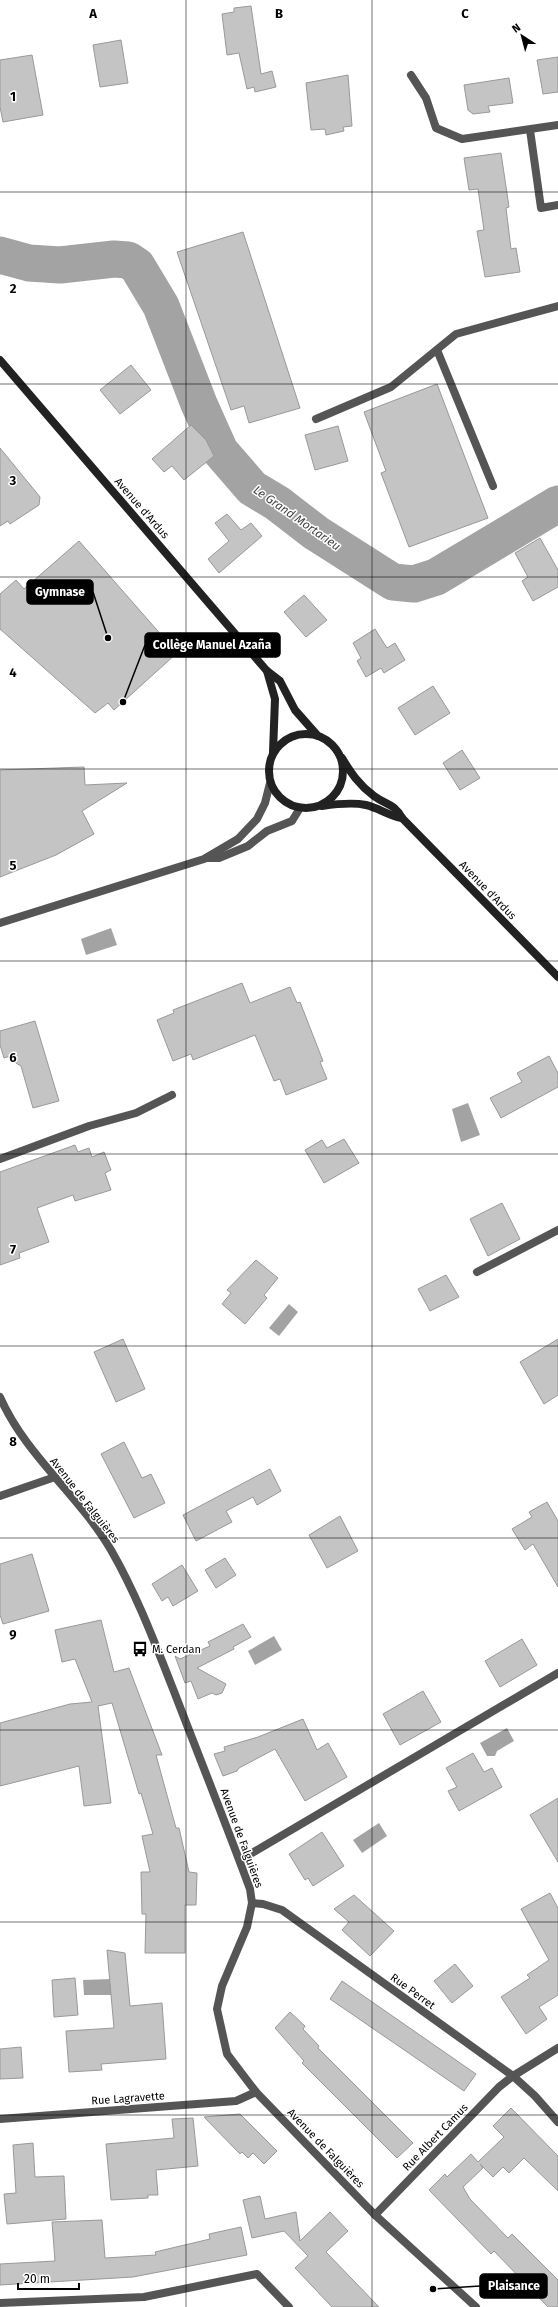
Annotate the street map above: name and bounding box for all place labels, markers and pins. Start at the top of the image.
callout: Gymnase [27,580,93,604]
callout: Collège Manuel Azaña [145,633,280,657]
bus stop icon: M. Cerdan [131,1640,149,1658]
place label: M. Cerdan [152,1643,201,1656]
callout: Plaisance [480,2274,547,2298]

